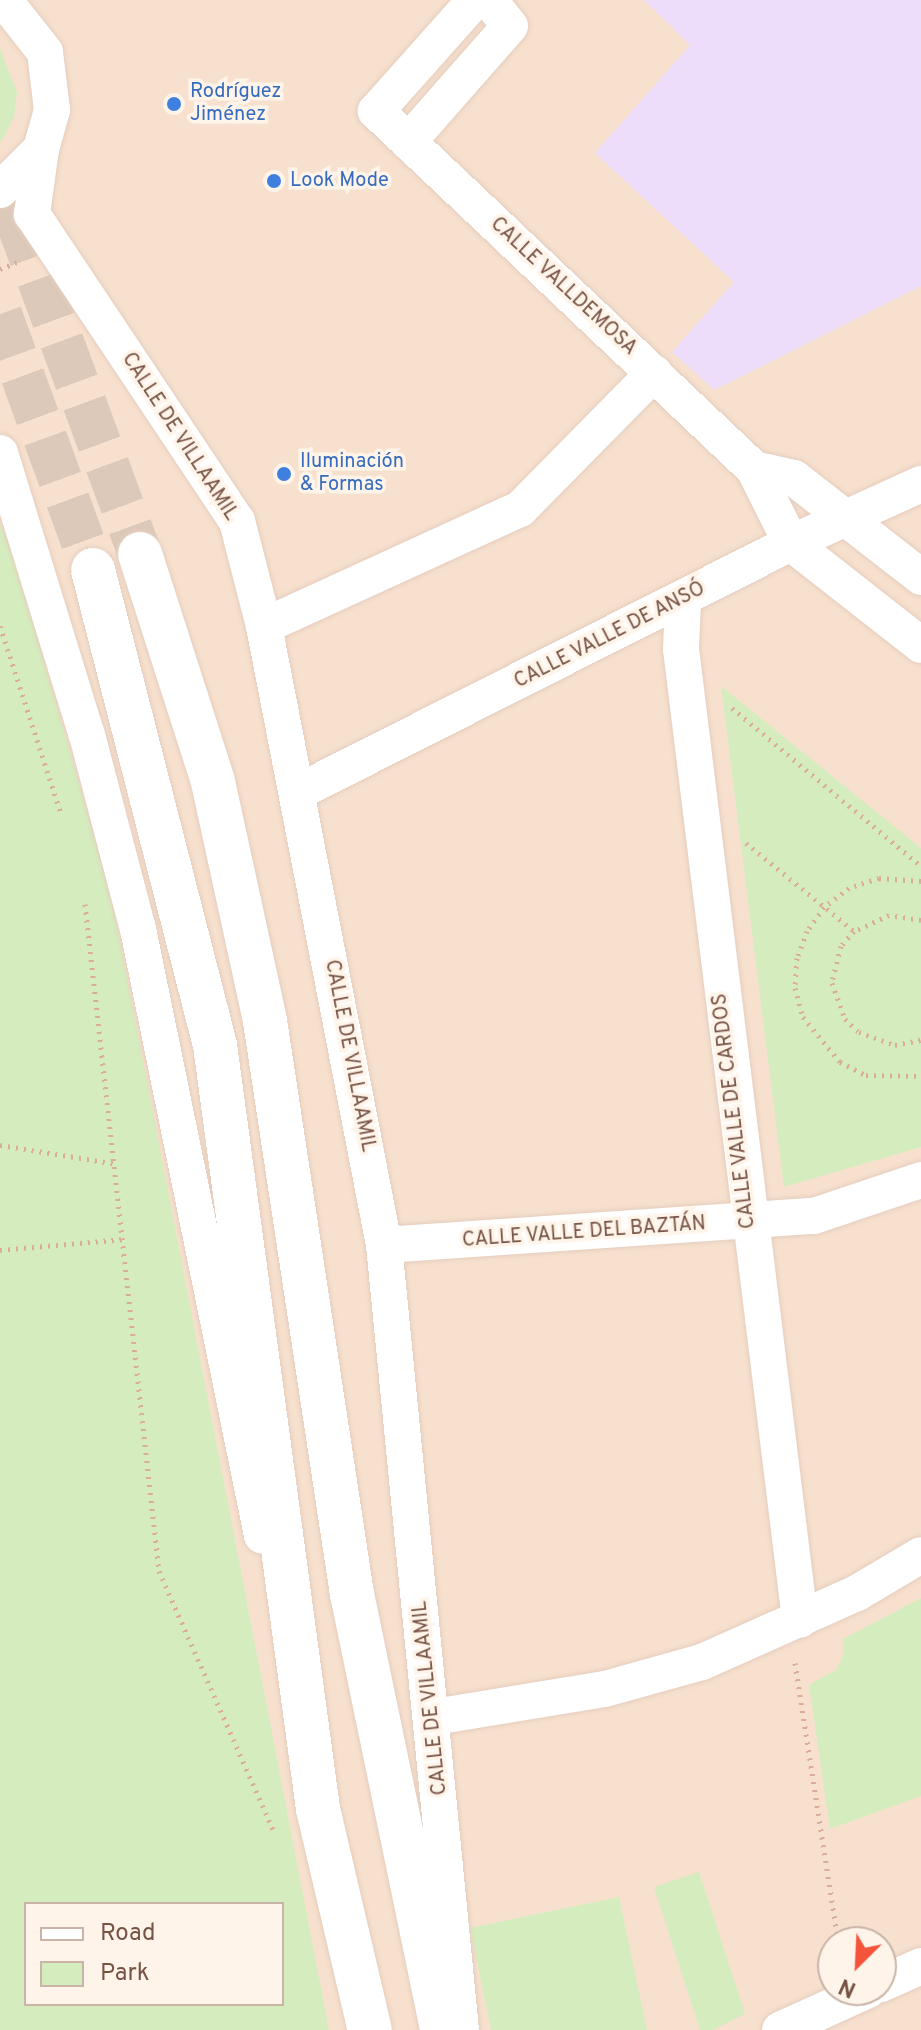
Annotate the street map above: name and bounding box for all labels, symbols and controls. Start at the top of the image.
place label: Rodríguez Jiménez [190,80,281,127]
marker: Rodríguez Jiménez [165,95,183,113]
place label: Look Mode [290,169,389,193]
marker: Look Mode [265,172,283,190]
street label: CALLE VALLDEMOSA [484,213,642,361]
street label: CALLE DE VILLAAMIL [116,348,242,526]
place label: Iluminación & Formas [300,450,404,497]
marker: Iluminación & Formas [275,465,293,483]
street label: CALLE VALLE DE ANSÓ [510,577,710,695]
street label: CALLE DE VILLAAMIL [319,958,379,1154]
street label: CALLE VALLE DE CARDOS [709,992,761,1230]
street label: CALLE VALLE DEL BAZTÁN [461,1212,707,1254]
street label: CALLE DE VILLAAMIL [409,1599,453,1797]
legend [24,1902,284,2006]
text: Road [100,1919,156,1949]
north arrow [817,1926,897,2006]
text: Park [100,1959,150,1989]
text: N [835,1971,861,2002]

